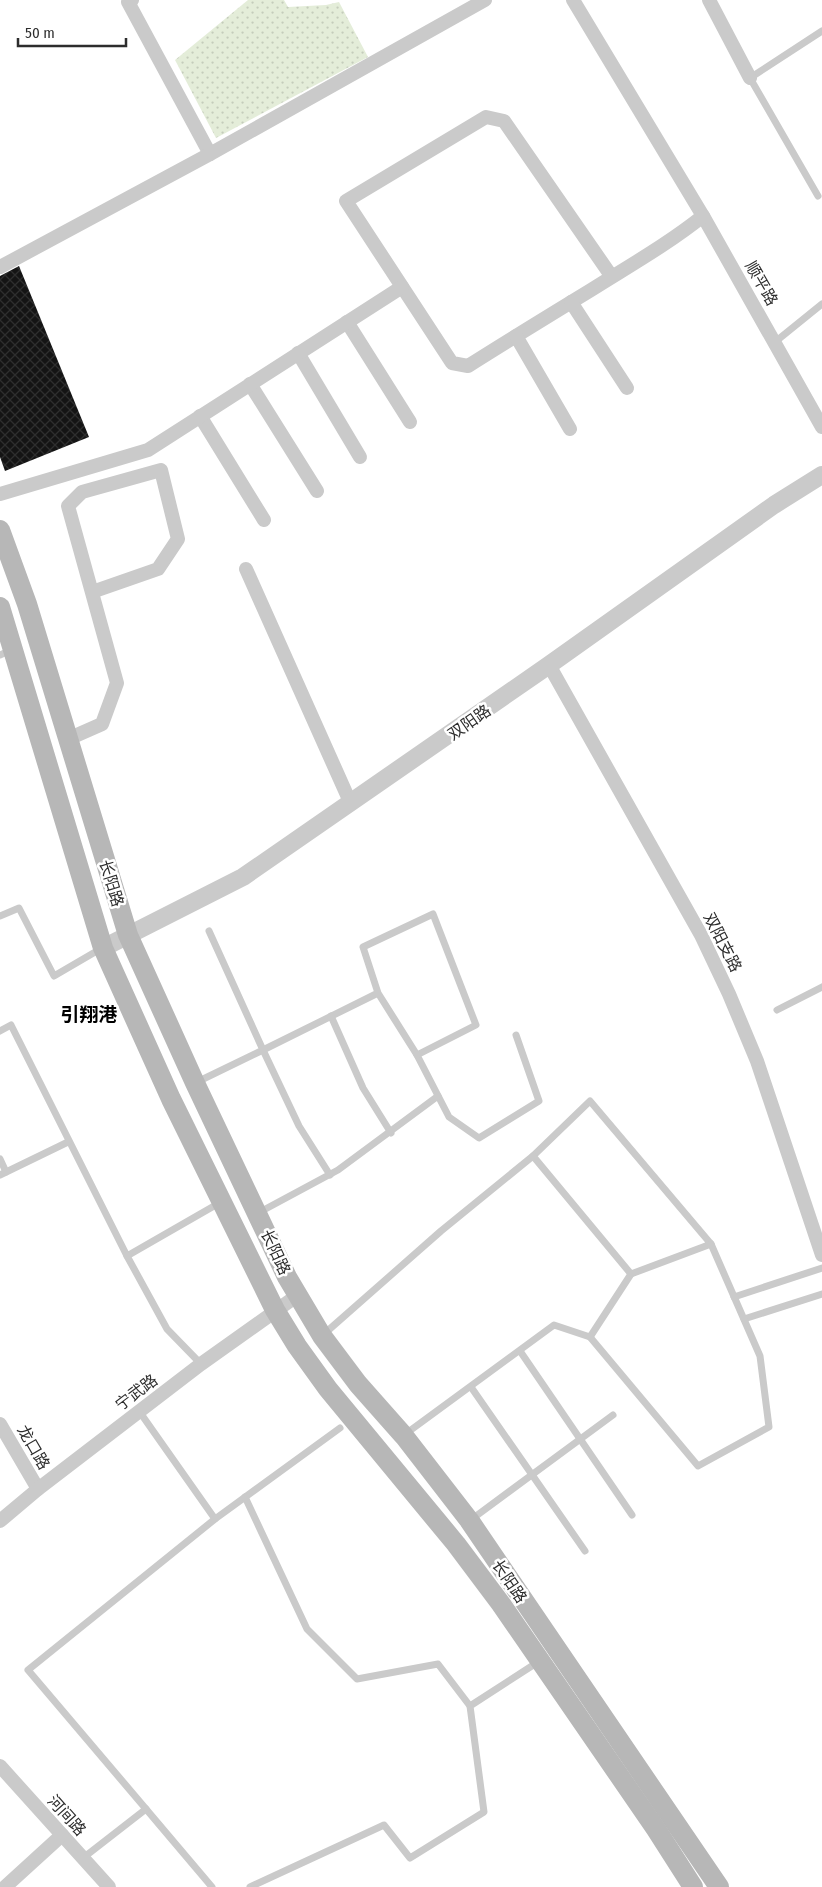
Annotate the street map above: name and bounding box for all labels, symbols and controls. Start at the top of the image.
scale bar [18,15,125,47]
text: 50 m [25,24,55,42]
street label: 顺平路 [741,258,782,309]
street label: 双阳路 [444,701,494,744]
street label: 长阳路 [95,857,128,909]
street label: 双阳支路 [700,909,746,975]
district label: 引翔港 [60,1003,118,1026]
street label: 长阳路 [257,1226,294,1278]
street label: 宁武路 [111,1370,161,1414]
street label: 龙口路 [13,1422,54,1473]
street label: 长阳路 [488,1556,531,1606]
street label: 河间路 [44,1791,90,1840]

